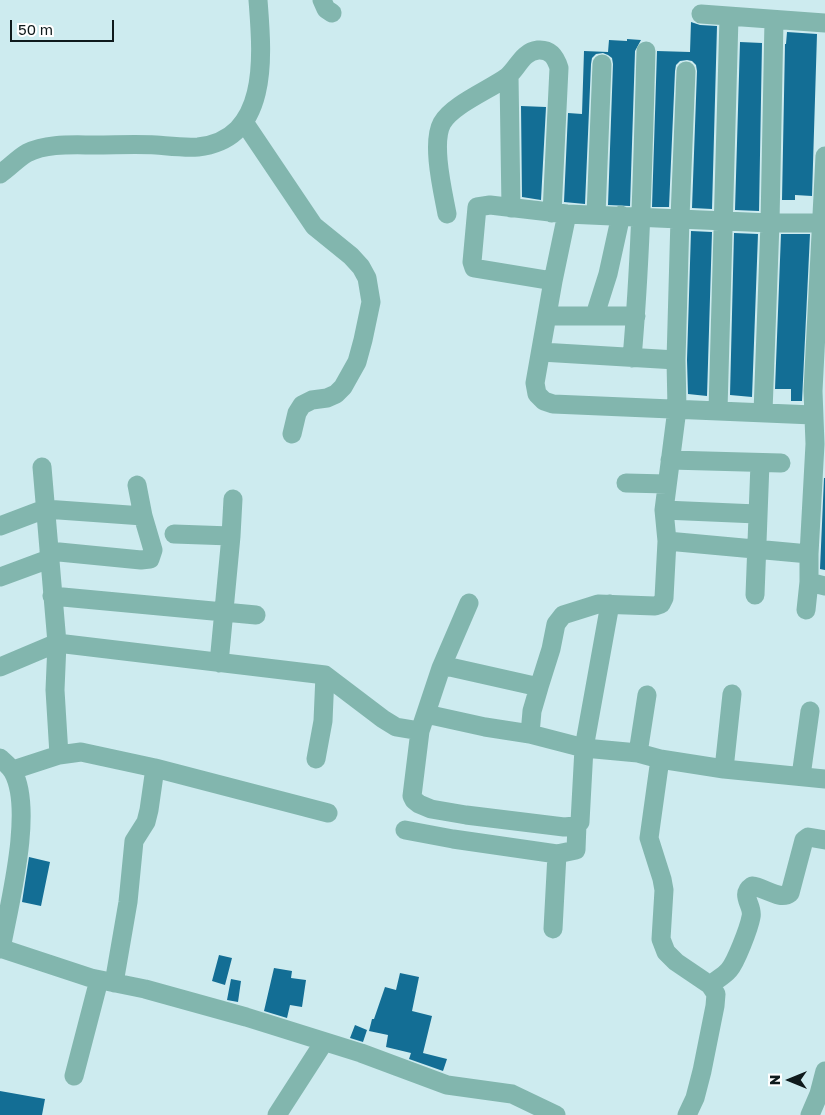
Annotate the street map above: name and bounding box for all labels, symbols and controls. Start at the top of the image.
scale bar [12,10,116,42]
text: 50 m [18,20,53,38]
north arrow [765,1055,815,1105]
text: N [766,1075,783,1085]

